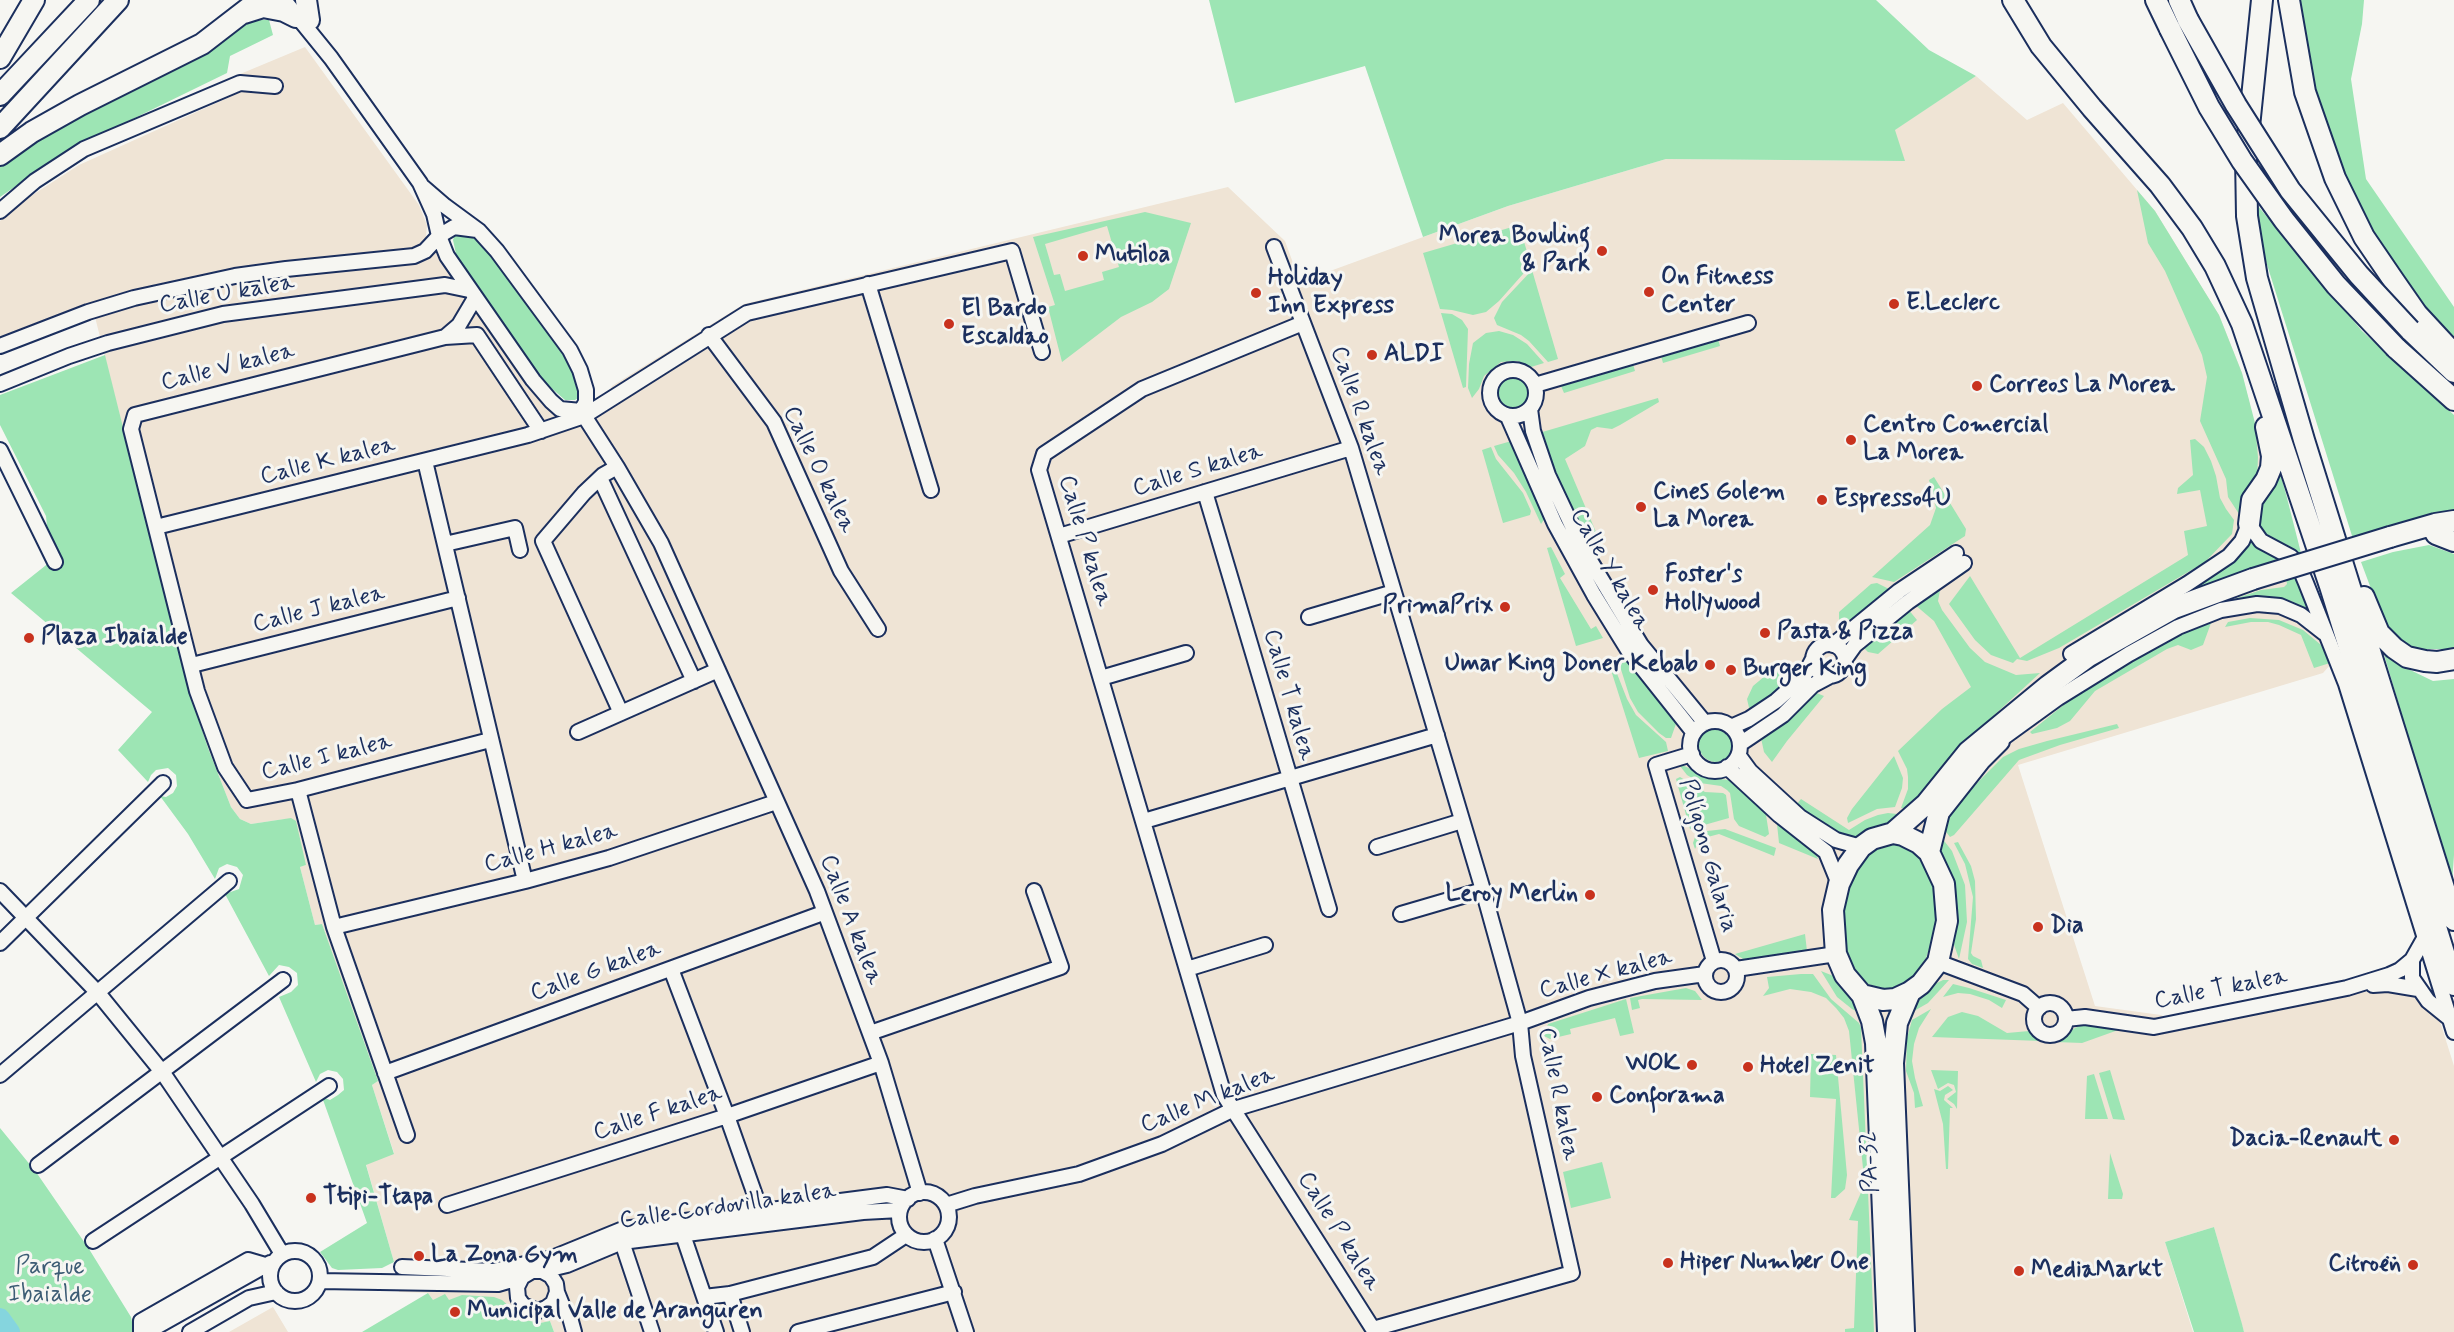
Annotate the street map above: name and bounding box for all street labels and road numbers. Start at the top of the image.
street label: Calle U kalea [157,269,297,321]
street label: Calle V kalea [158,338,298,398]
street label: Calle R kalea [1322,343,1396,479]
street label: Calle O kalea [775,402,861,538]
street label: Calle K kalea [258,431,398,493]
street label: Calle S kalea [1130,438,1266,504]
street label: Calle P kalea [1050,472,1118,610]
street label: Calle Y kalea [1562,504,1656,636]
street label: Calle J kalea [250,580,388,640]
street label: Calle T kalea [1256,626,1320,764]
street label: Calle I kalea [259,728,395,788]
street label: Polígono Galaria [1671,776,1743,936]
street label: Calle H kalea [481,817,621,881]
street label: Calle A kalea [812,851,888,989]
street label: Calle G kalea [527,935,665,1009]
street label: Calle X kalea [1536,943,1676,1007]
street label: Calle T kalea [2152,963,2290,1017]
street label: Calle R kalea [1530,1025,1584,1163]
street label: Calle M kalea [1137,1061,1279,1141]
street label: Calle F kalea [590,1080,726,1148]
street label: PA-32 [1855,1130,1887,1194]
street label: Calle P kalea [1290,1167,1386,1297]
street label: Calle Cordovilla kalea [618,1178,838,1236]

